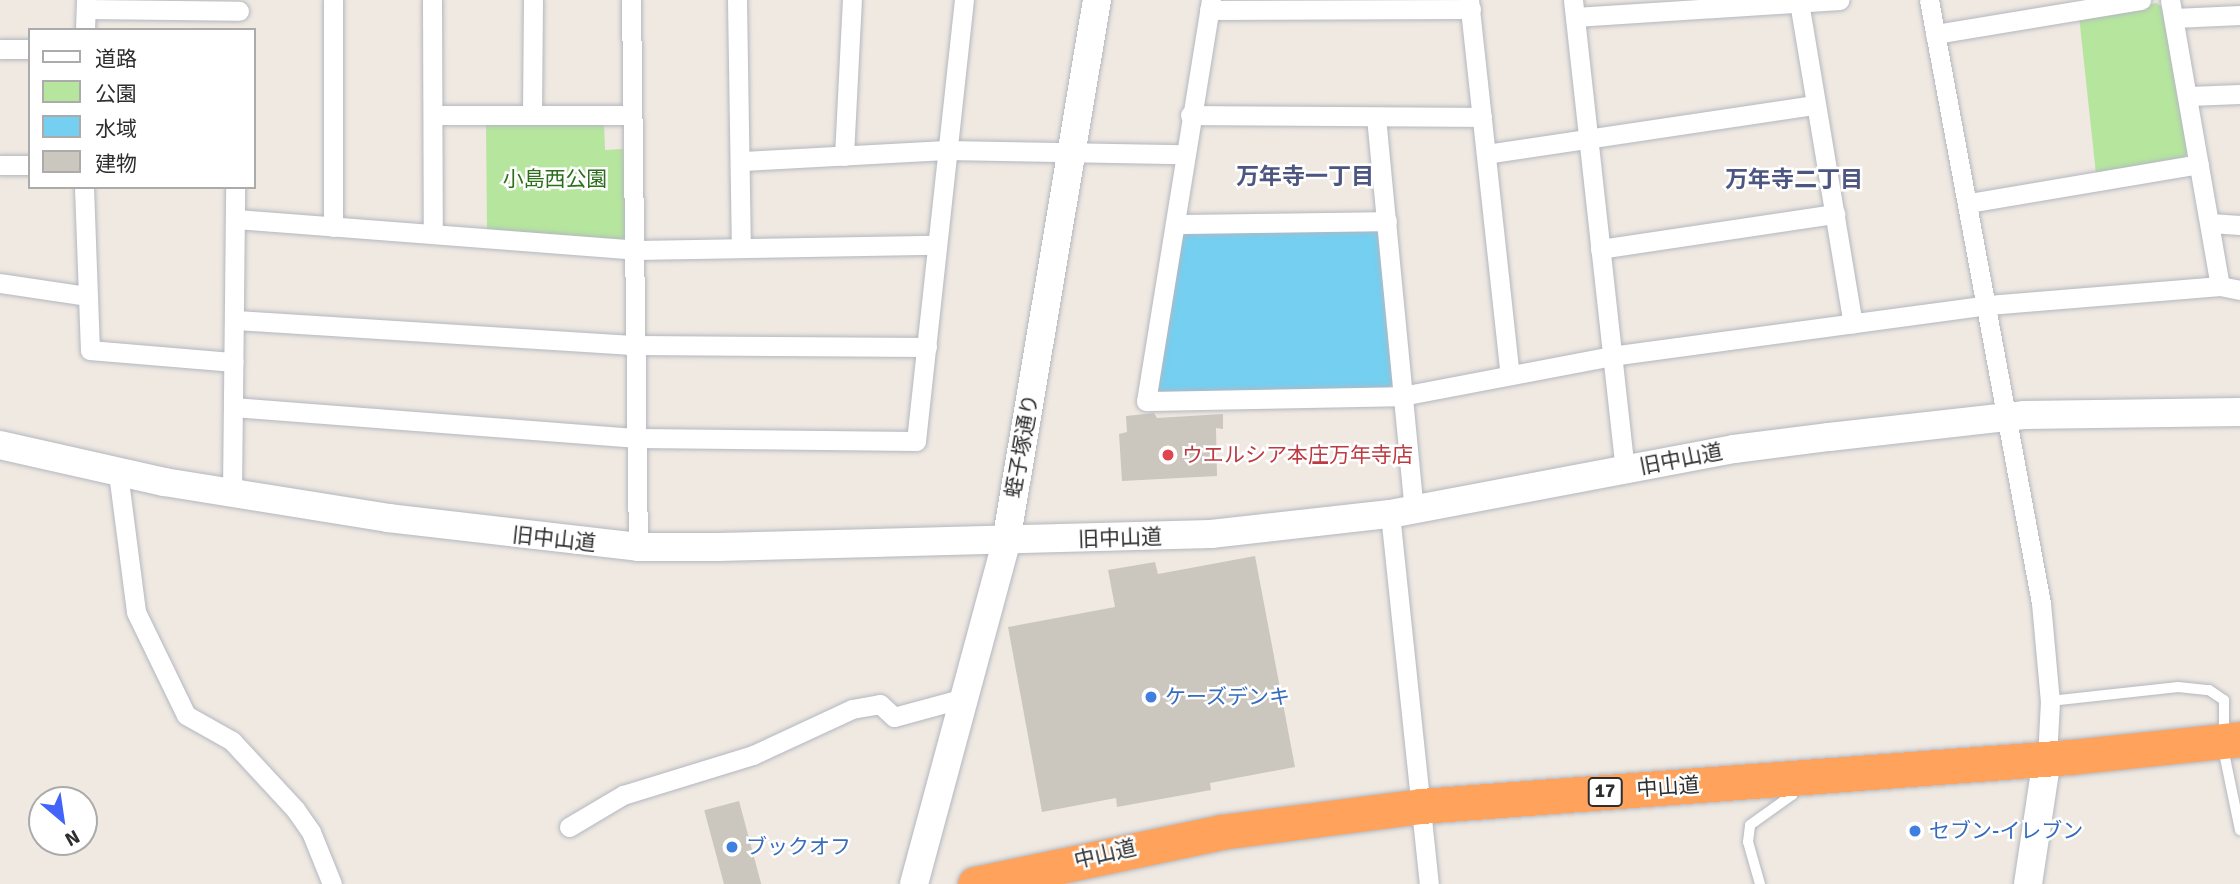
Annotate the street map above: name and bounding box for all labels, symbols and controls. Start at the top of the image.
legend [28,28,256,189]
text: 道路 [95,46,137,72]
text: 公園 [95,81,137,107]
text: 水域 [95,116,137,142]
text: 建物 [95,151,137,177]
district label: 万年寺一丁目 [1236,163,1374,191]
park label: 小島西公園 [503,166,607,192]
district label: 万年寺二丁目 [1725,166,1863,194]
street label: 蛭子塚通り [1000,392,1044,500]
street label: 旧中山道 [1637,439,1725,479]
place label: ウエルシア本庄万年寺店 [1182,442,1413,468]
marker: ウエルシア本庄万年寺店 [1160,447,1176,463]
street label: 旧中山道 [511,522,597,556]
street label: 旧中山道 [1078,524,1162,552]
place label: ケーズデンキ [1165,684,1291,710]
marker: ケーズデンキ [1143,689,1159,705]
street label: 中山道 [1636,772,1700,802]
road number: 17 [1588,776,1622,807]
north arrow [28,786,98,856]
place label: セブン-イレブン [1929,818,2083,844]
marker: セブン-イレブン [1907,823,1923,839]
text: N [61,824,84,851]
place label: ブックオフ [746,834,851,860]
street label: 中山道 [1071,835,1139,873]
marker: ブックオフ [724,839,740,855]

